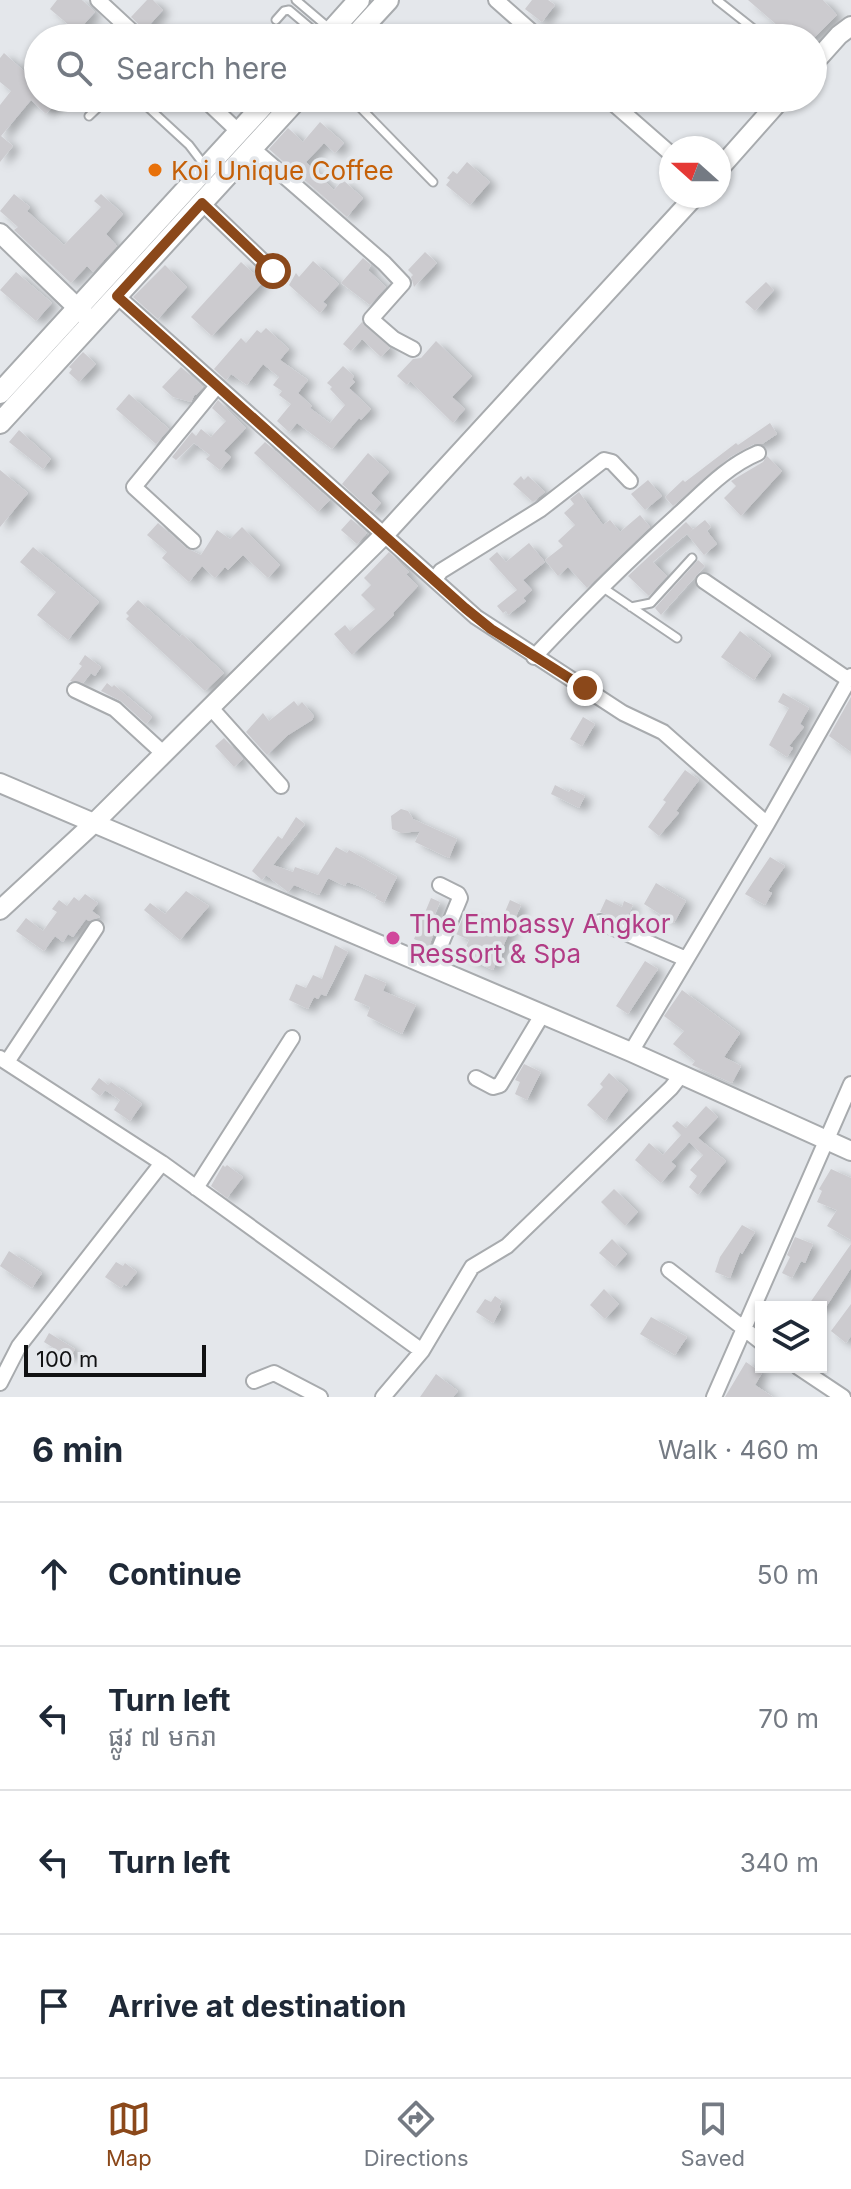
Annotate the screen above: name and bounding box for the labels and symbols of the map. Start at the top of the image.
north arrow [659,136,731,208]
place label: Koi Unique Coffee [171,155,394,186]
marker: Koi Unique Coffee [146,161,164,179]
route start [255,253,291,289]
route end [567,670,603,706]
place label: The Embassy Angkor Ressort & Spa [409,908,671,969]
marker: The Embassy Angkor Ressort & Spa [384,929,402,947]
scale bar [24,1341,206,1377]

